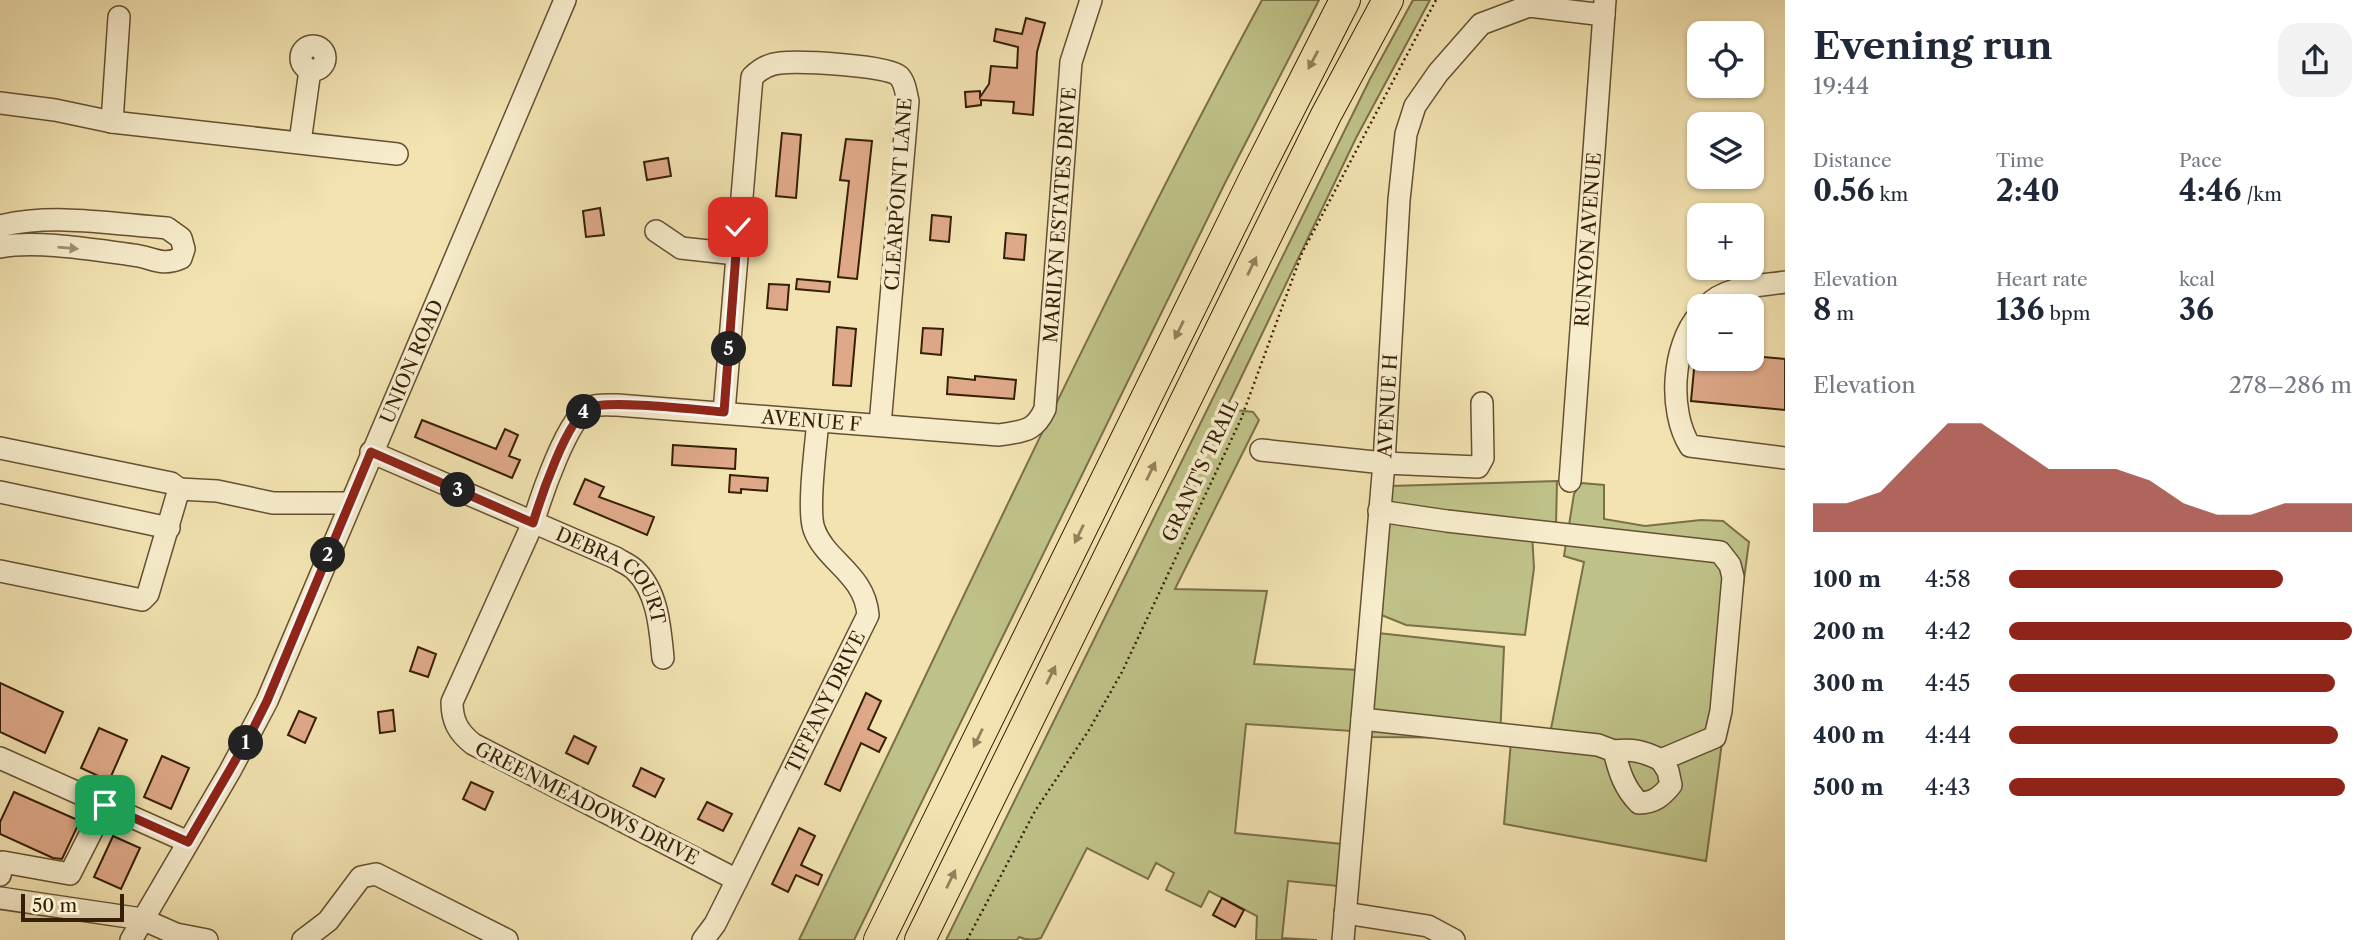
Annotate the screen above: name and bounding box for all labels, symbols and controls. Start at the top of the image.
map controls [1687,21,1764,371]
button: locate [1687,21,1764,98]
text: Evening run [1813,22,2053,69]
button: share [2278,23,2352,97]
one-way arrow [1307,50,1318,70]
text: 19:44 [1813,72,1869,100]
street label: MARILYN ESTATES DRIVE [1039,86,1081,344]
street label: CLEARPOINT LANE [880,97,917,291]
button: layers [1687,112,1764,189]
text: Distance [1813,149,1892,172]
text: Time [1996,149,2044,172]
text: Pace [2179,149,2222,172]
street label: RUNYON AVENUE [1570,152,1606,328]
text: 0.56 [1813,172,1875,209]
text: 2:40 [1996,172,2060,209]
text: 4:46 [2179,172,2241,209]
text: km [1875,183,1908,206]
text: /km [2241,183,2282,206]
pin [708,197,768,257]
button: + [1687,203,1764,280]
icon: check [719,208,757,246]
one-way arrow [57,243,79,254]
one-way arrow [1246,256,1258,276]
text: Elevation [1813,268,1898,291]
text: Heart rate [1996,268,2088,291]
text: kcal [2179,268,2215,291]
text: 8 [1813,291,1831,328]
text: 136 [1996,291,2044,328]
text: 36 [2179,291,2214,328]
button: − [1687,294,1764,371]
street label: UNION ROAD [375,296,448,427]
text: m [1831,302,1854,325]
text: bpm [2044,302,2090,325]
one-way arrow [1173,320,1185,340]
pin: 5 [712,332,746,366]
text: 5 [723,337,734,360]
street label: AVENUE H [1373,353,1402,460]
text: Elevation [1813,371,1916,399]
text: 278–286 m [2229,371,2352,399]
pin: 4 [566,394,602,430]
street label: GRANT'S TRAIL [1157,395,1244,545]
text: 4 [578,400,589,423]
street label: AVENUE F [760,405,862,436]
one-way arrow [1146,461,1157,481]
pin: 3 [440,472,476,508]
text: 3 [452,478,463,501]
street label: DEBRA COURT [552,522,670,627]
one-way arrow [1073,524,1084,544]
pin: 2 [310,538,346,572]
text: 2 [322,543,333,566]
text: 100 m [1813,565,1881,593]
text: 4:58 [1925,565,1971,593]
text: 200 m [1813,617,1885,645]
text: 4:42 [1925,617,1971,645]
street label: TIFFANY DRIVE [781,627,870,777]
one-way arrow [1045,665,1057,685]
text: 300 m [1813,669,1884,697]
text: 4:45 [1925,669,1971,697]
text: 400 m [1813,721,1885,749]
text: 4:44 [1925,721,1971,749]
pin: 1 [229,726,264,760]
one-way arrow [973,728,984,748]
text: 1 [241,731,250,754]
street label: GREENMEADOWS DRIVE [471,737,702,870]
text: 500 m [1813,773,1884,801]
text: 4:43 [1925,773,1971,801]
pin [75,775,135,835]
icon: arrive [86,786,124,824]
one-way arrow [945,869,956,889]
scale bar [21,891,124,923]
text: 50 m [32,894,77,917]

